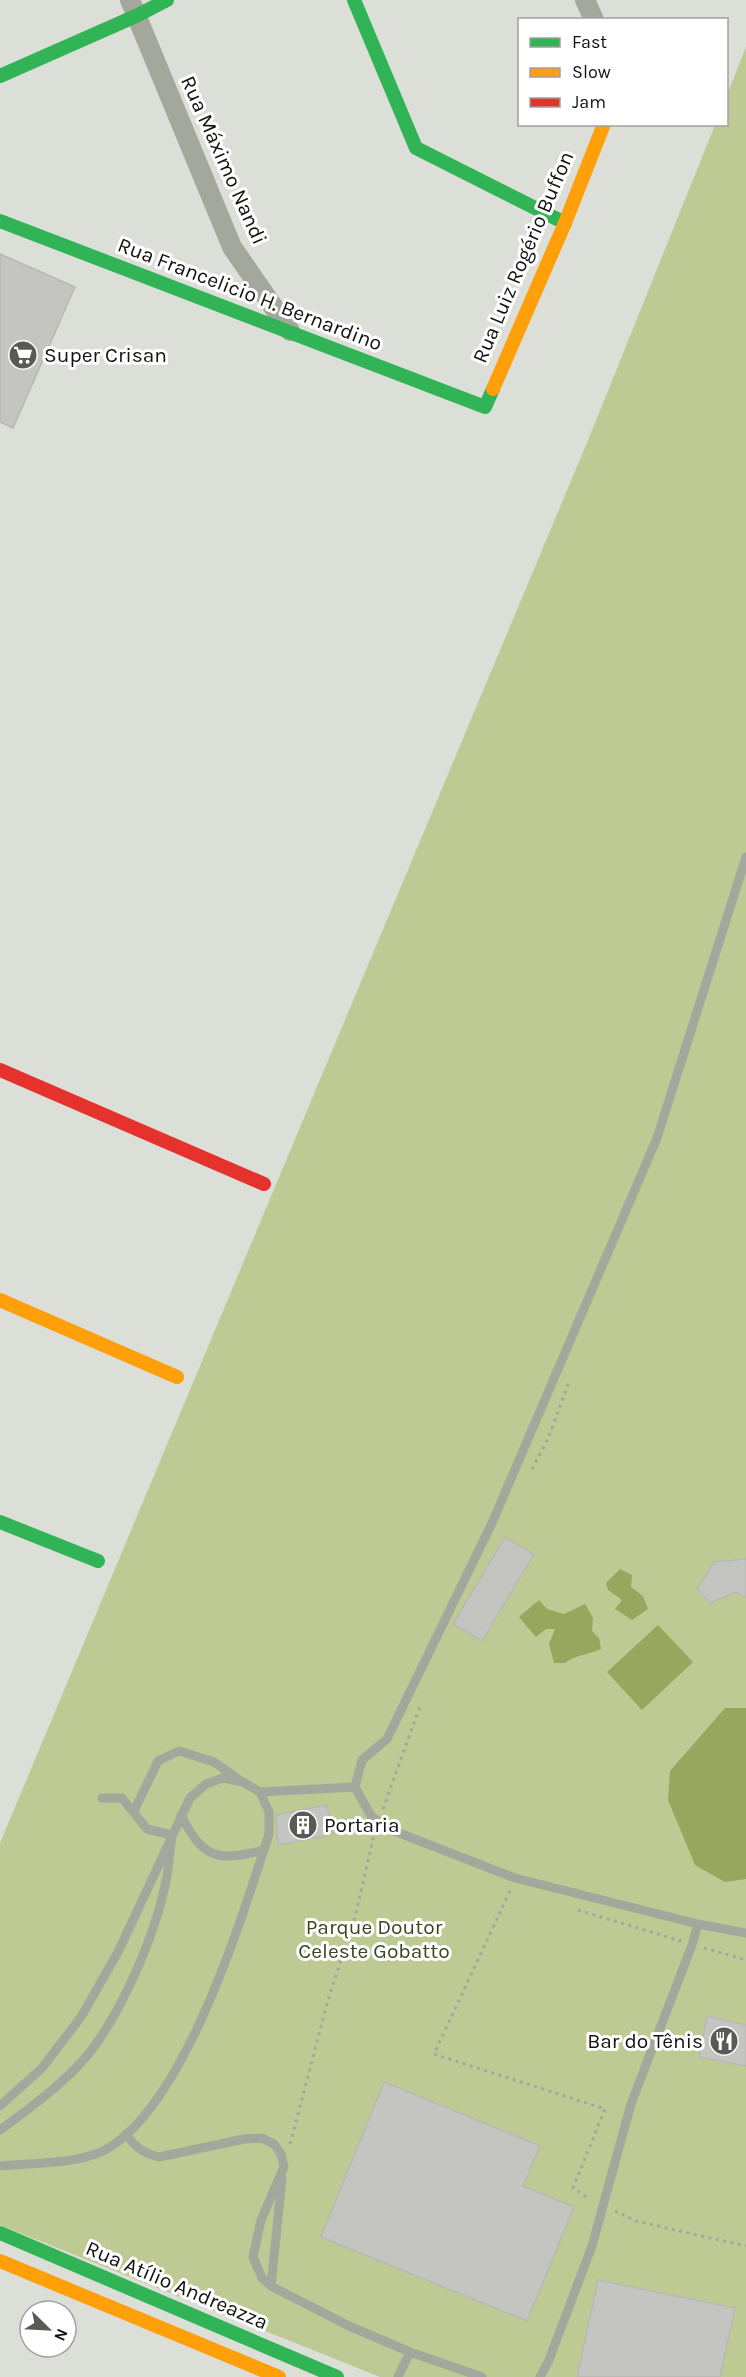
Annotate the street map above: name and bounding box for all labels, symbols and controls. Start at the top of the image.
legend [518,18,728,126]
text: Fast [572,31,607,53]
text: Slow [572,61,611,83]
street label: Rua Máximo Nandi [176,72,272,248]
text: Jam [572,91,606,113]
street label: Rua Luiz Rogério Buffon [468,148,578,366]
street label: Rua Francelicio H. Bernardino [114,232,386,356]
supermarket icon: Super Crisan [7,339,39,371]
place label: Super Crisan [44,343,167,367]
building icon: Portaria [287,1809,319,1841]
place label: Portaria [324,1813,400,1837]
park label: Parque Doutor Celeste Gobatto [298,1915,450,1963]
restaurant icon: Bar do Tênis [708,2025,740,2057]
place label: Bar do Tênis [587,2029,703,2053]
street label: Rua Atílio Andreazza [82,2236,272,2334]
north arrow [18,2299,78,2359]
text: N [50,2326,72,2344]

